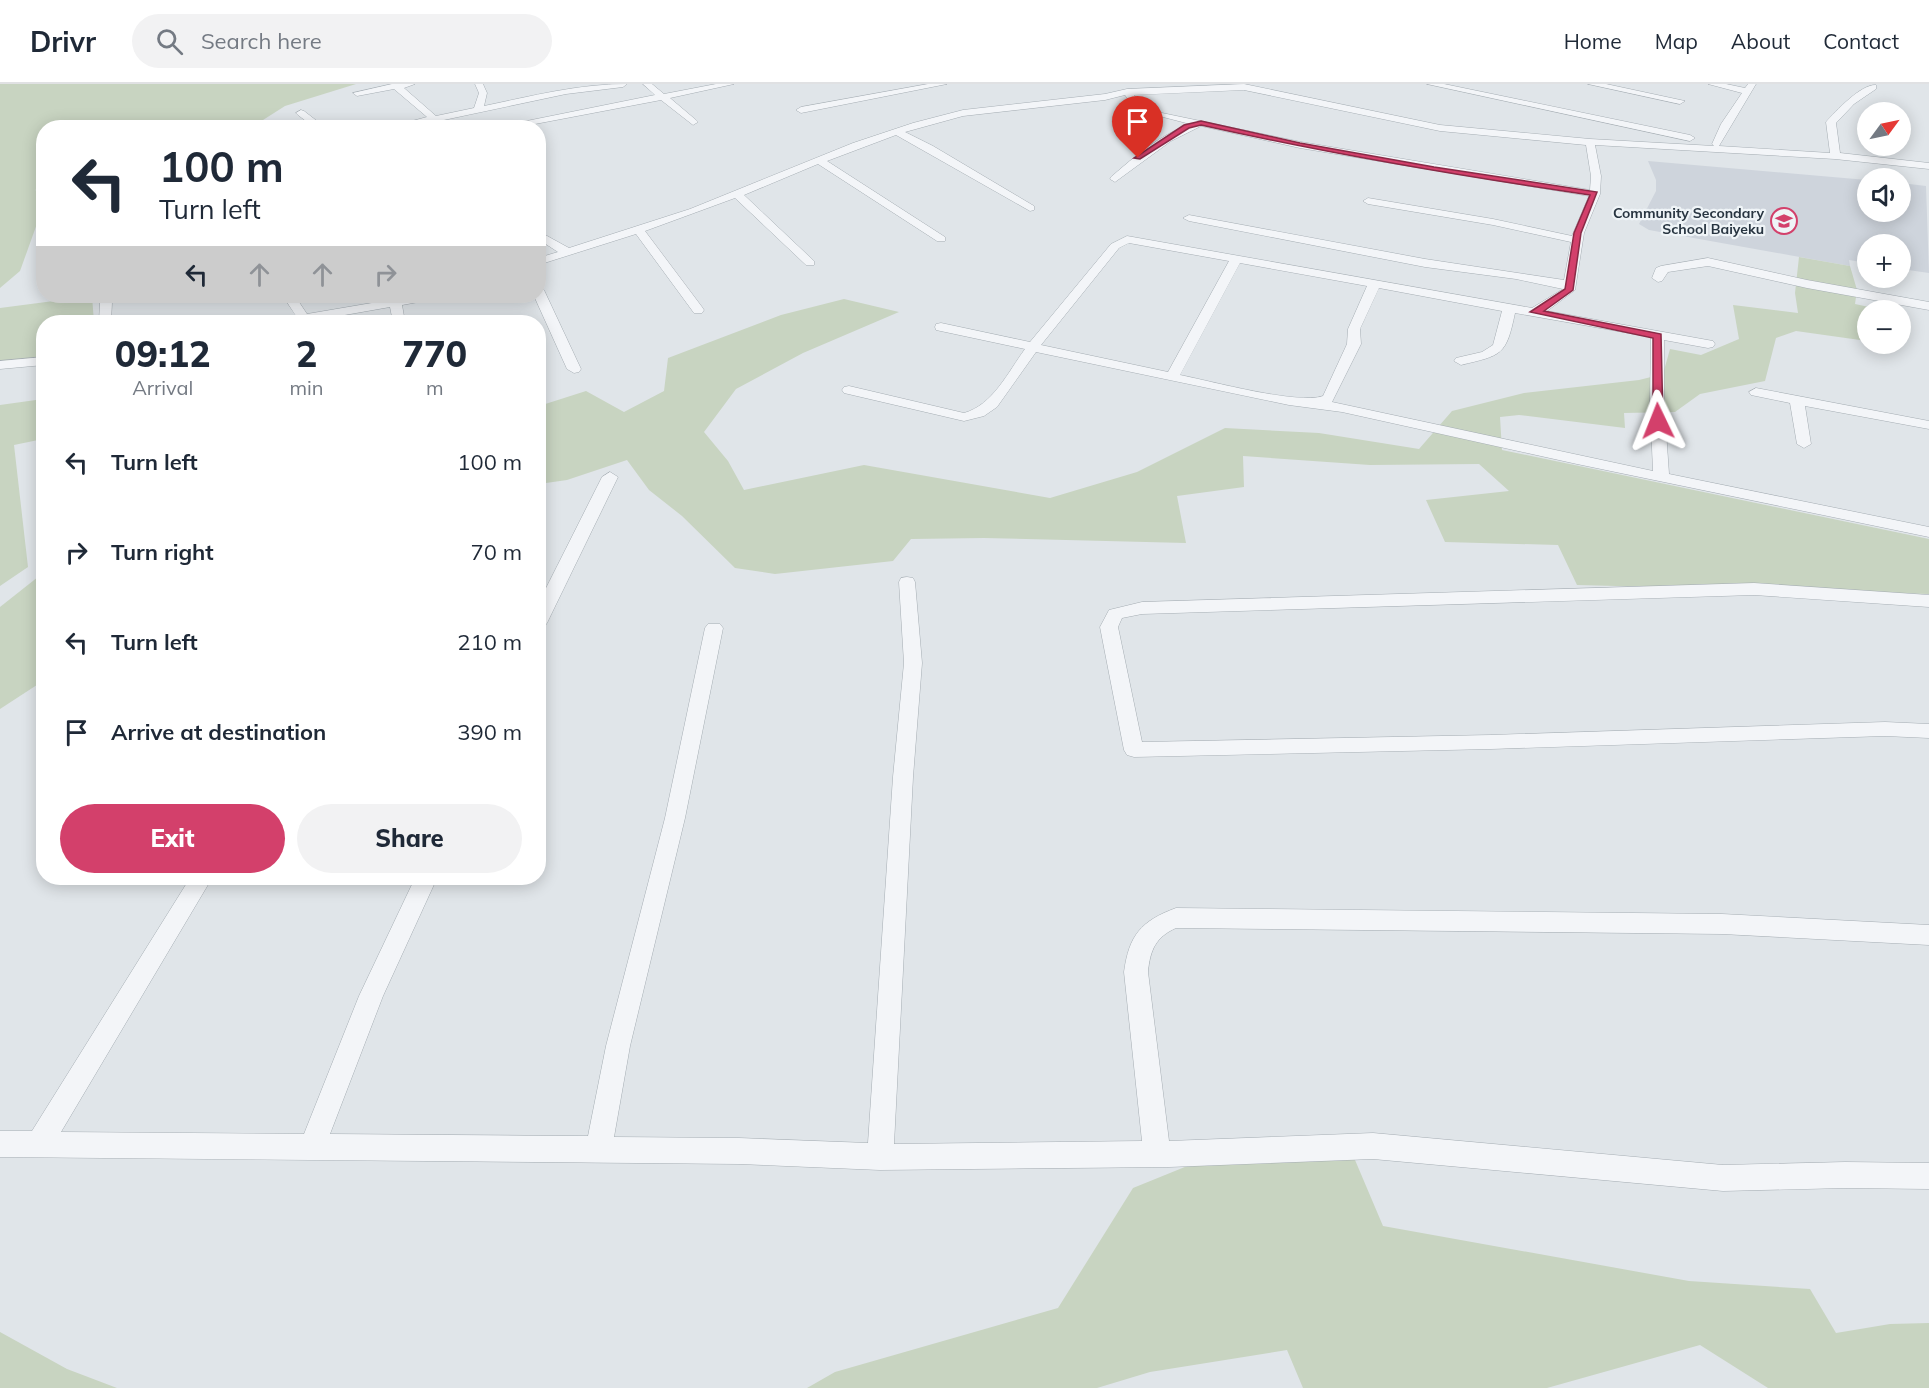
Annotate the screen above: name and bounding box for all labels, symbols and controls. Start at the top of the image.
search box [132,14,552,68]
text: Drivr [30,24,96,59]
icon: search [153,25,186,58]
text: Search here [201,27,322,55]
text: Home [1564,28,1622,54]
text: Map [1655,28,1698,54]
text: About [1731,28,1790,54]
text: Contact [1823,28,1899,54]
pin [1112,96,1163,158]
north arrow [1857,102,1911,156]
map controls [1857,102,1911,354]
icon: arrive [1121,105,1154,138]
text: 100 m [159,140,284,193]
icon: left [60,144,138,222]
button: sound [1857,168,1911,222]
text: Turn left [159,192,261,226]
place label: Community Secondary School Baiyeku [1613,204,1764,238]
school or university icon: Community Secondary School Baiyeku [1769,206,1799,236]
button: + [1857,234,1911,288]
icon: left [180,258,213,291]
icon: ahead [243,258,276,291]
icon: ahead [306,258,339,291]
icon: right [369,258,402,291]
button: − [1857,300,1911,354]
text: 09:12 [115,331,211,376]
text: 2 [296,331,317,376]
text: 770 [402,331,467,376]
text: Arrival [132,375,193,400]
text: min [289,375,324,400]
text: m [426,375,444,400]
position arrow [1626,389,1690,453]
icon: left [60,446,93,479]
text: Turn left [111,448,198,476]
text: 100 m [457,448,522,476]
icon: right [60,536,93,569]
text: Turn right [111,538,214,566]
text: 70 m [471,538,522,566]
icon: left [60,626,93,659]
text: Turn left [111,628,198,656]
text: 210 m [457,628,522,656]
icon: arrive [60,716,93,749]
text: Arrive at destination [111,718,326,746]
text: 390 m [457,718,522,746]
button: Exit [60,804,285,873]
button: Share [297,804,522,873]

